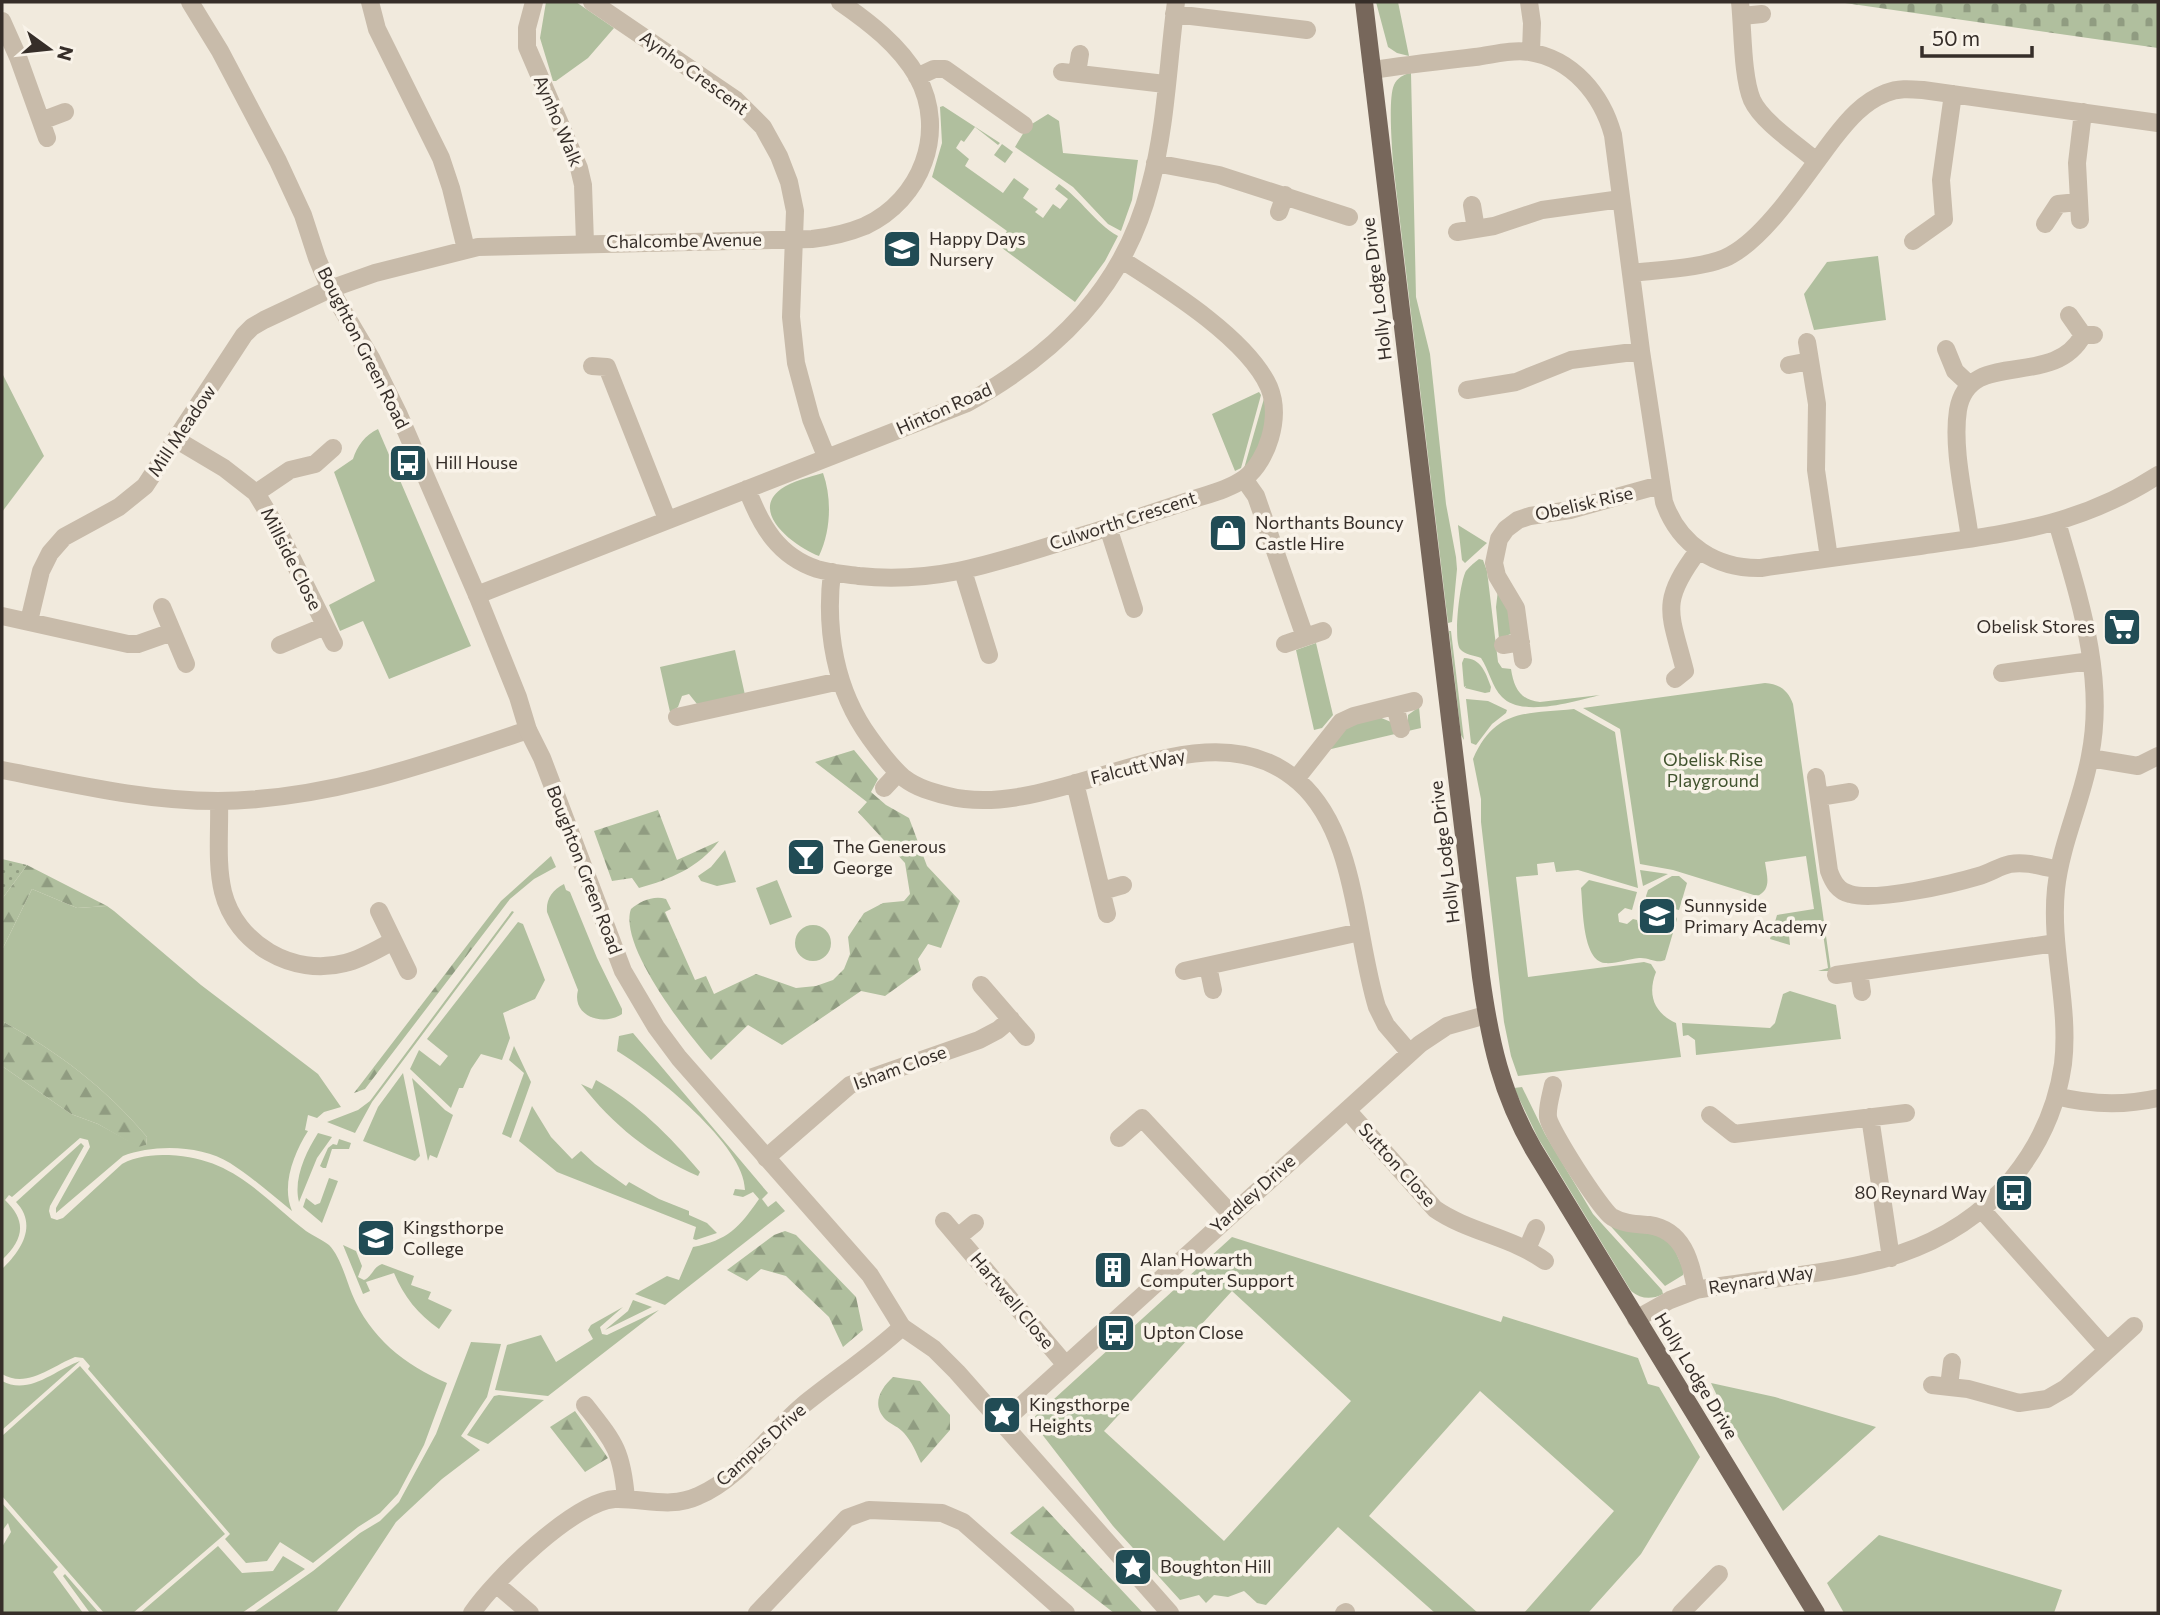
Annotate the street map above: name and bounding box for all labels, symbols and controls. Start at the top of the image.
north arrow [14,14,84,84]
scale bar [1922,14,2032,58]
street label: Aynho Crescent [636,25,753,119]
text: 50 m [1932,25,1980,50]
text: N [53,44,79,63]
street label: Aynho Walk [530,72,588,170]
street label: Holly Lodge Drive [1356,217,1396,362]
place label: Happy Days Nursery [929,227,1026,270]
street label: Chalcombe Avenue [606,228,762,252]
school or university icon: Happy Days Nursery [881,228,923,270]
street label: Boughton Green Road [313,263,414,432]
street label: Hinton Road [892,377,995,439]
street label: Mill Meadow [142,380,220,480]
bus stop icon: Hill House [387,442,429,484]
place label: Hill House [435,451,518,473]
street label: Obelisk Rise [1533,481,1635,525]
street label: Culworth Crescent [1046,486,1199,554]
street label: Millside Close [257,504,327,614]
place label: Northants Bouncy Castle Hire [1255,511,1404,554]
shop icon: Northants Bouncy Castle Hire [1207,512,1249,554]
supermarket icon: Obelisk Stores [2101,606,2143,648]
place label: Obelisk Stores [1977,615,2095,637]
street label: Falcutt Way [1088,744,1188,788]
park label: Obelisk Rise Playground [1663,748,1763,791]
street label: Holly Lodge Drive [1424,780,1464,925]
street label: Boughton Green Road [543,782,627,957]
place label: The Generous George [833,835,946,878]
bar icon: The Generous George [785,836,827,878]
place label: Sunnyside Primary Academy [1684,894,1827,937]
school or university icon: Sunnyside Primary Academy [1636,895,1678,937]
street label: Isham Close [850,1040,949,1094]
street label: Sutton Close [1354,1118,1441,1211]
street label: Yardley Drive [1205,1149,1299,1237]
bus stop icon: 80 Reynard Way [1993,1172,2035,1214]
place label: 80 Reynard Way [1854,1181,1987,1203]
place label: Kingsthorpe College [403,1216,504,1259]
school or university icon: Kingsthorpe College [355,1217,397,1259]
street label: Hartwell Close [966,1248,1059,1353]
place label: Alan Howarth Computer Support [1140,1248,1294,1291]
building icon: Alan Howarth Computer Support [1092,1249,1134,1291]
street label: Reynard Way [1707,1260,1815,1298]
street label: Holly Lodge Drive [1650,1308,1743,1443]
bus stop icon: Upton Close [1095,1312,1137,1354]
place label: Upton Close [1143,1321,1244,1343]
place label: Kingsthorpe Heights [1029,1393,1130,1436]
place icon: Kingsthorpe Heights [981,1394,1023,1436]
street label: Campus Drive [711,1398,810,1490]
place icon: Boughton Hill [1112,1546,1154,1588]
place label: Boughton Hill [1160,1555,1272,1577]

